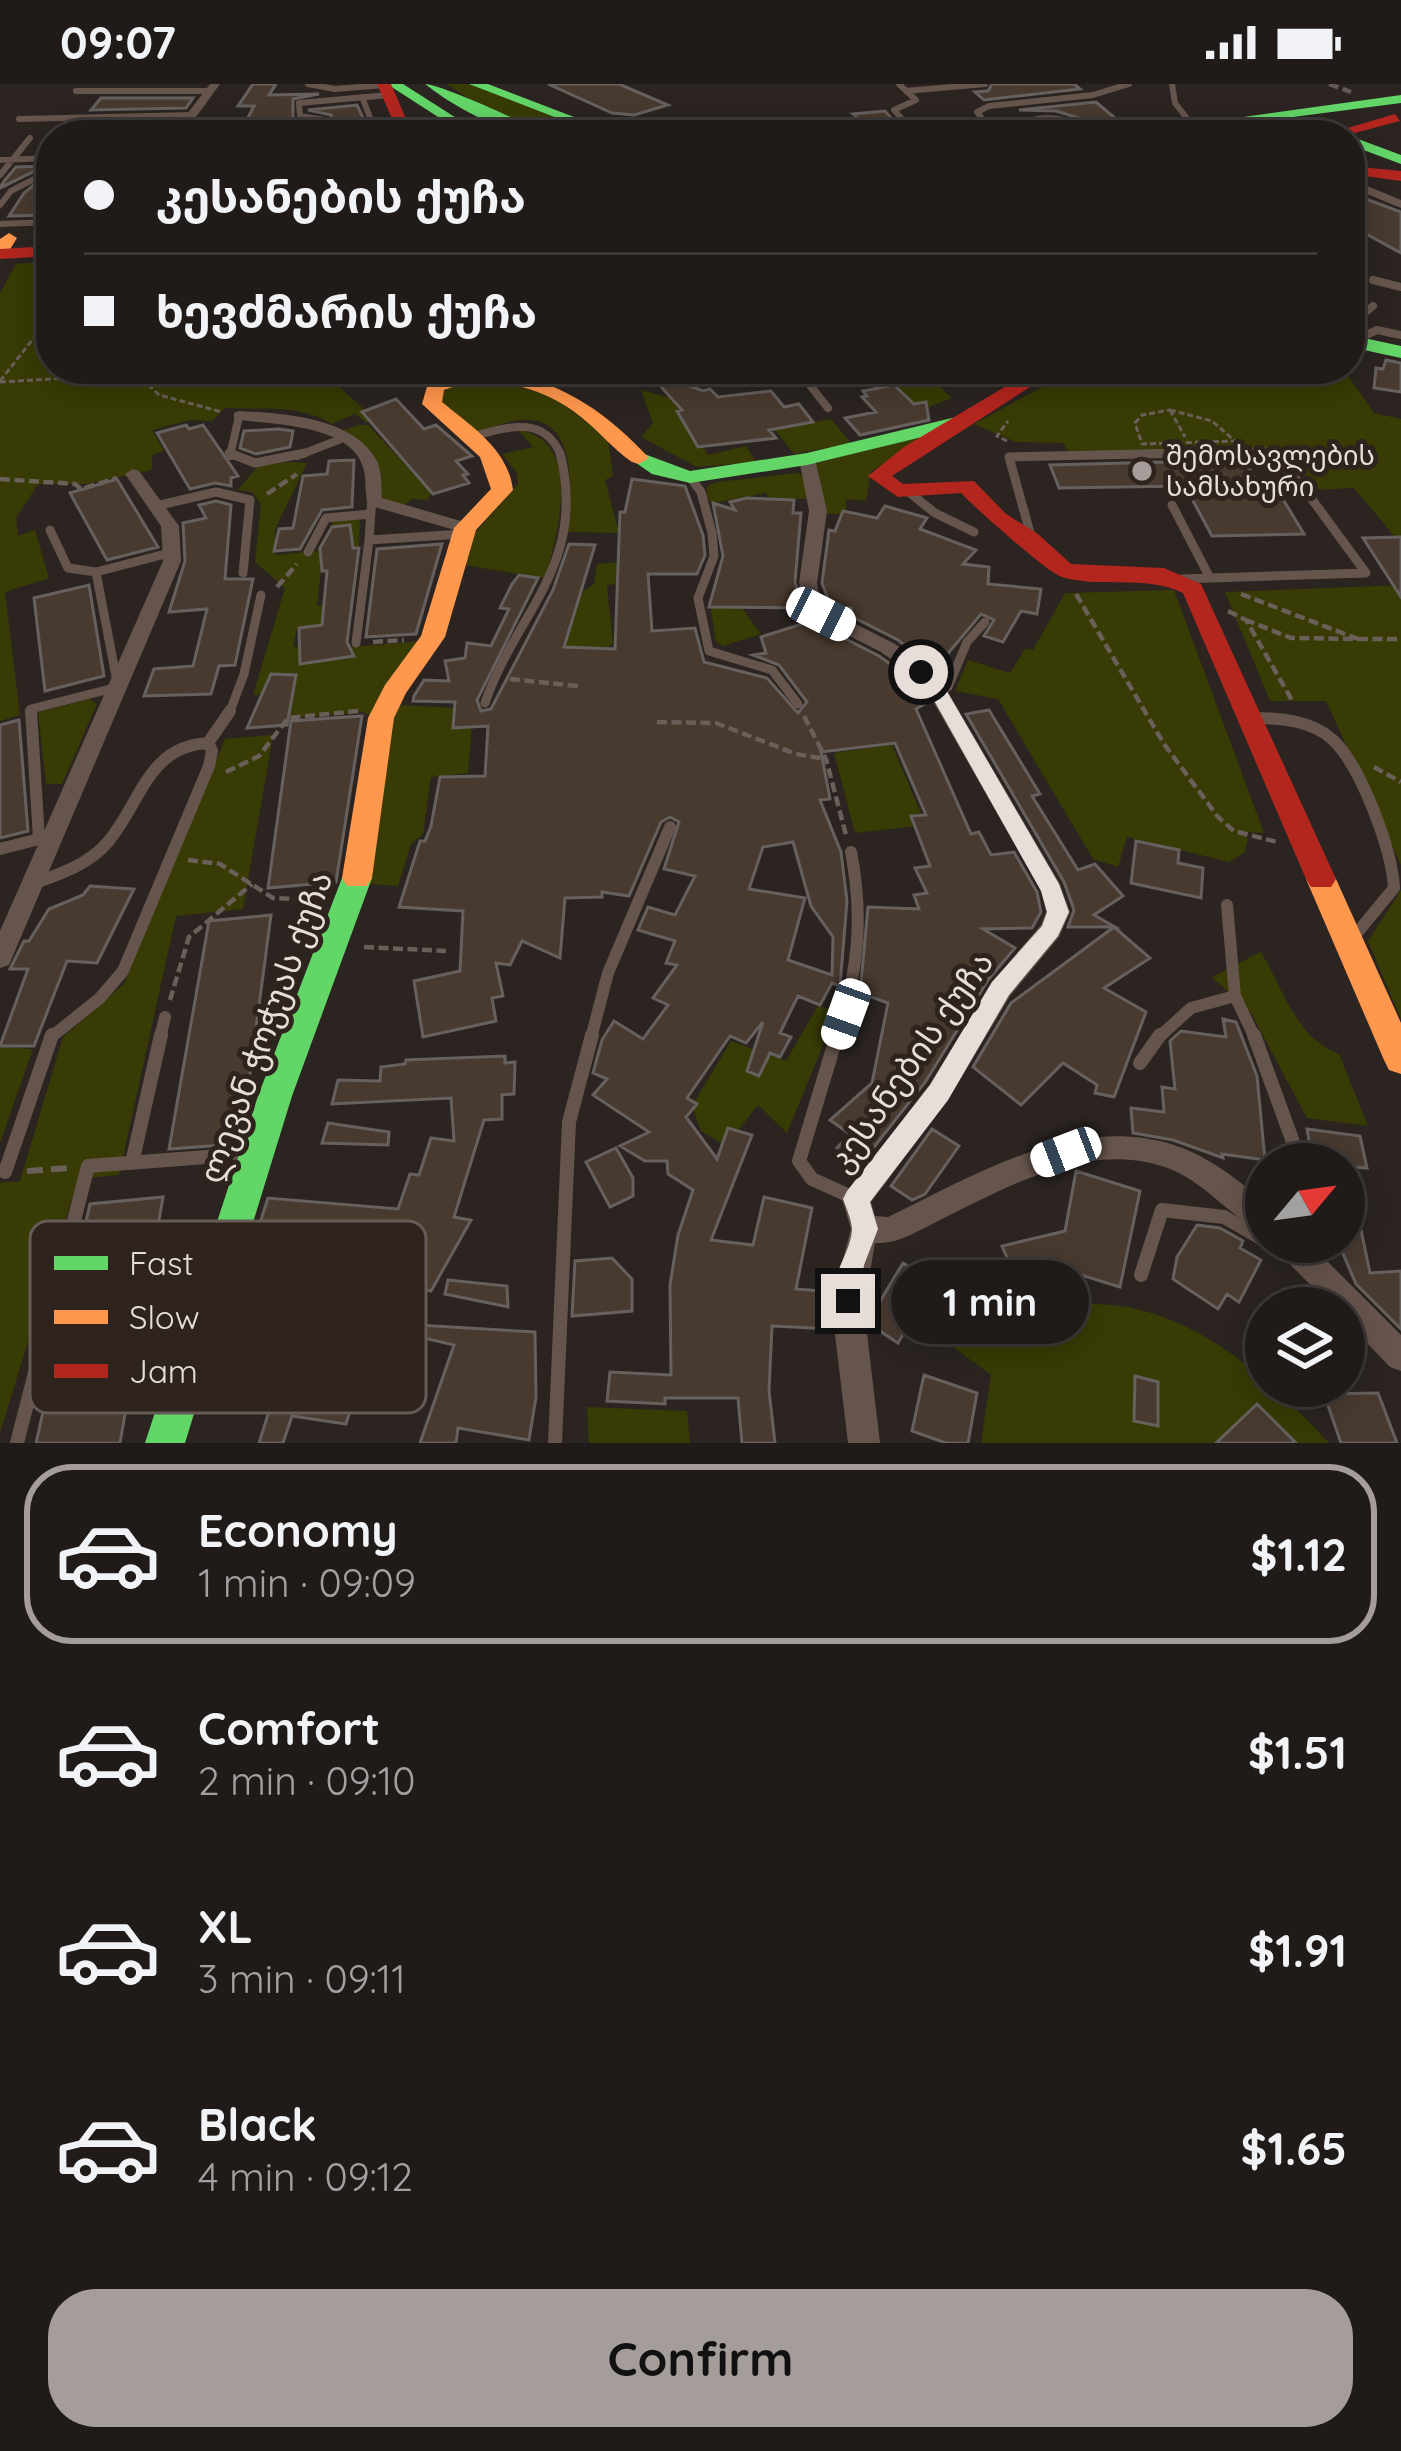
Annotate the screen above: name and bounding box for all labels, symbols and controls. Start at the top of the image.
text: 09:07 [60,14,176,70]
text: კესანების ქუჩა [156,168,526,224]
text: ხევძმარის ქუჩა [156,283,537,339]
place label: შემოსავლების სამსახური [1166,438,1375,503]
marker: შემოსავლების სამსახური [1129,458,1155,484]
car [781,582,861,646]
route start [894,645,948,699]
street label: ლევან ჭოჭუას ქუჩა [189,865,341,1189]
street label: კესანების ქუჩა [819,943,1001,1179]
car [817,974,875,1054]
car [1026,1122,1106,1182]
north arrow [1245,1143,1365,1263]
map controls [1245,1143,1365,1407]
legend [30,1221,426,1413]
text: Fast [129,1242,194,1283]
callout: 1 min [890,1259,1088,1343]
route end [821,1274,875,1328]
text: 1 min [943,1277,1037,1326]
button: layers [1245,1287,1365,1407]
text: Slow [129,1296,200,1337]
text: Jam [129,1350,198,1391]
icon: car [54,1500,162,1608]
text: Economy [198,1502,398,1558]
text: $1.12 [1251,1526,1347,1582]
text: 1 min · 09:09 [198,1558,416,1607]
icon: car [54,1698,162,1806]
text: Comfort [198,1700,380,1756]
text: $1.51 [1248,1724,1347,1780]
text: 2 min · 09:10 [198,1756,416,1805]
icon: car [54,1896,162,2004]
text: XL [198,1898,253,1954]
text: $1.91 [1248,1922,1347,1978]
text: 3 min · 09:11 [198,1954,406,2003]
icon: car [54,2094,162,2202]
text: Black [198,2096,317,2152]
text: $1.65 [1241,2120,1347,2176]
text: 4 min · 09:12 [198,2152,413,2201]
button: Confirm [48,2289,1353,2427]

